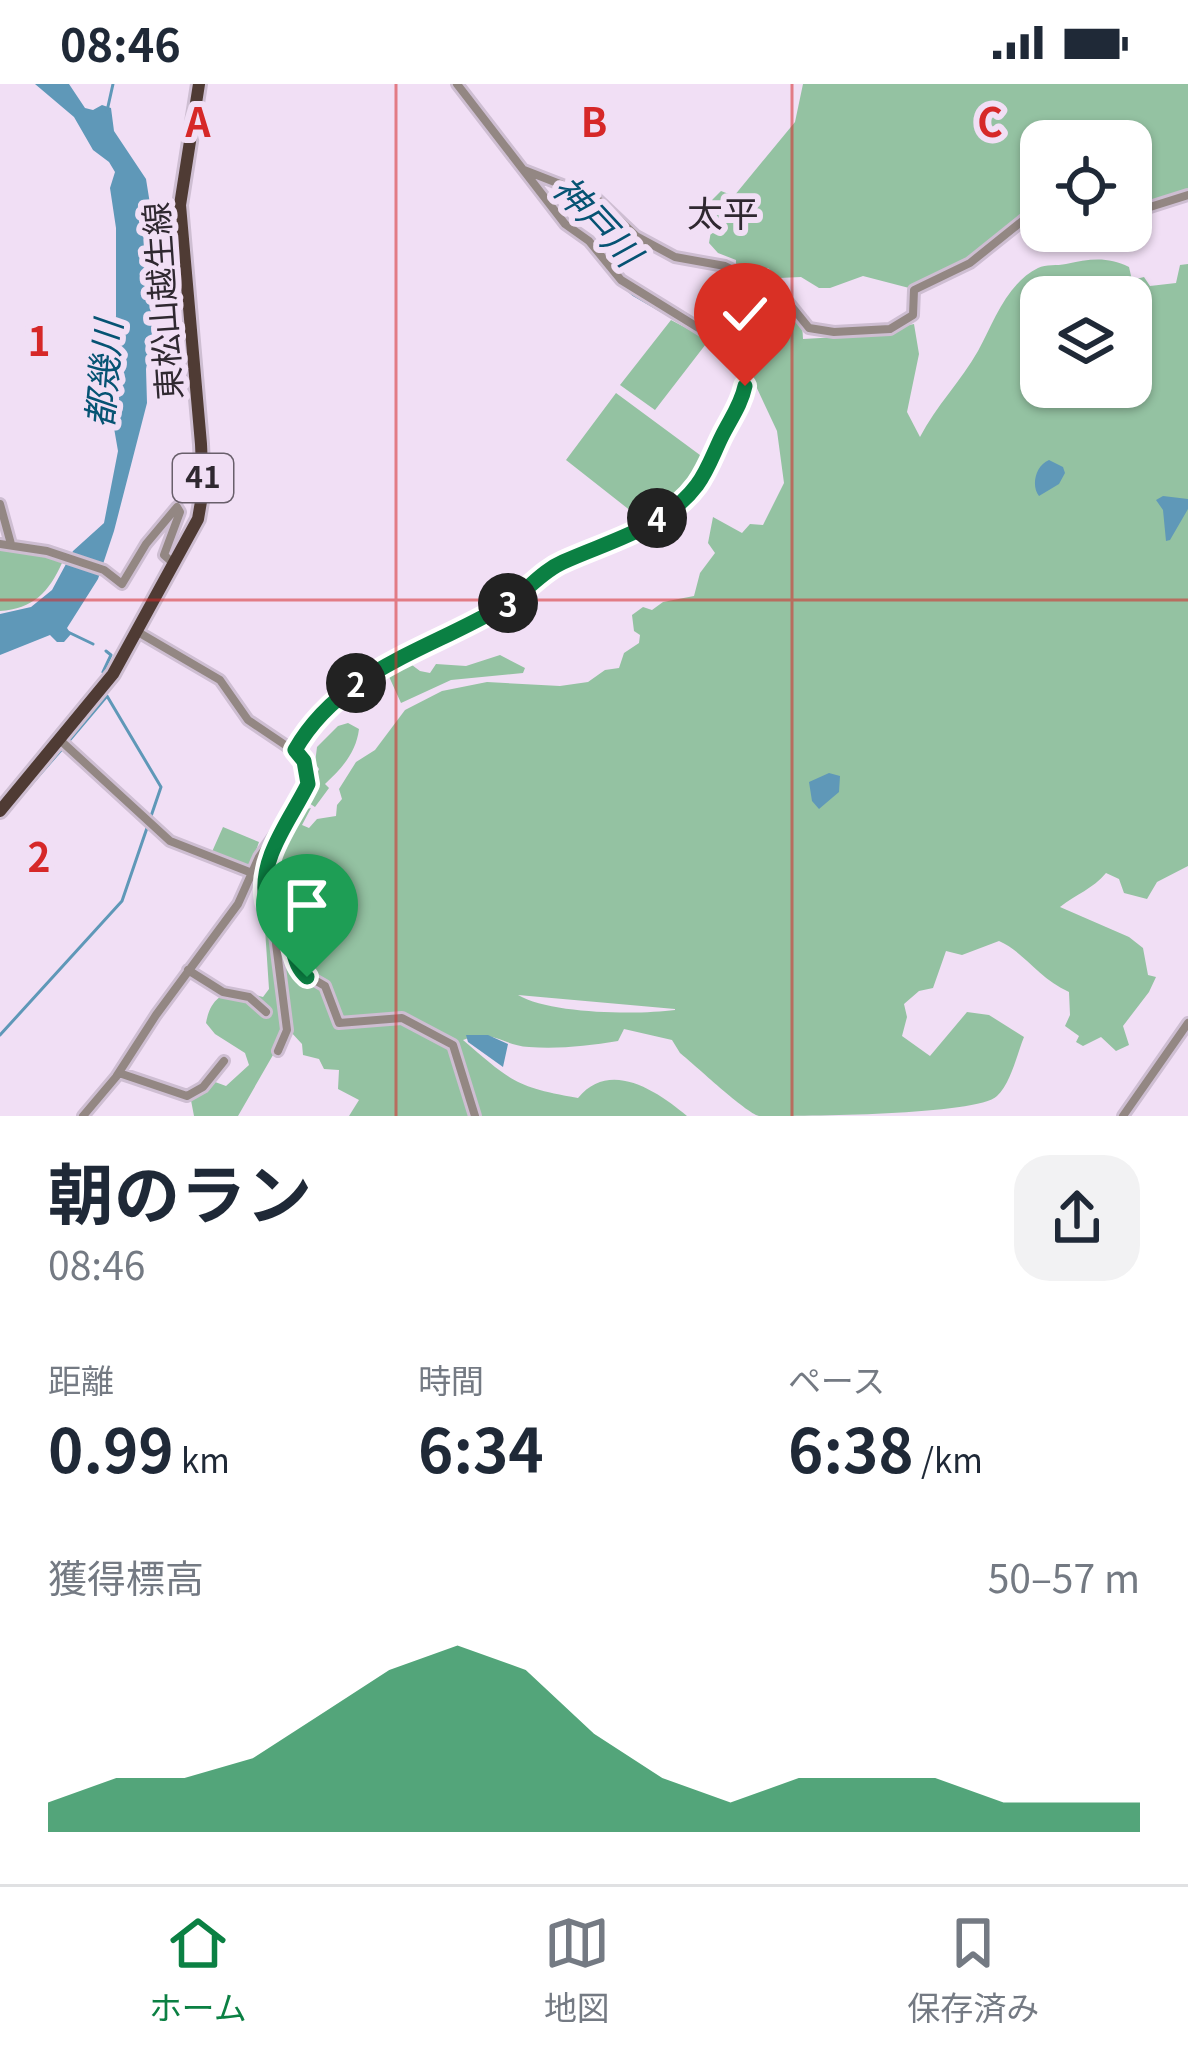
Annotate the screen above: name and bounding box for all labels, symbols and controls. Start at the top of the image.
text: 08:46 [60,10,181,75]
text: A [185,92,212,148]
text: B [581,92,607,148]
text: C [977,92,1003,148]
map controls [1020,120,1152,408]
button: locate [1020,120,1152,252]
water label: 神戸川 [543,162,658,279]
district label: 太平 [687,185,759,237]
street label: 東松山越生線 [130,201,192,402]
pin [694,263,796,386]
button: layers [1020,276,1152,408]
icon: check [712,281,778,347]
text: 1 [27,311,51,367]
water label: 都幾川 [70,314,132,430]
road number: 41 [173,454,233,502]
pin: 4 [627,488,687,548]
text: 4 [647,494,667,542]
pin: 3 [478,573,538,633]
text: 3 [498,579,518,627]
pin: 2 [326,653,386,713]
text: 2 [346,659,366,707]
text: 2 [27,827,51,883]
pin [256,854,358,977]
icon: arrive [274,872,340,938]
text: 朝のラン [48,1142,312,1238]
button: share [1014,1155,1140,1281]
text: 08:46 [48,1235,145,1291]
text: 距離 [48,1355,114,1403]
text: 時間 [418,1355,484,1403]
text: ペース [788,1355,885,1403]
text: 0.99 [48,1403,174,1490]
text: 6:34 [418,1403,544,1490]
text: 6:38 [788,1403,914,1490]
text: km [174,1435,230,1483]
text: /km [914,1435,983,1483]
text: 獲得標高 [48,1548,204,1604]
text: 50–57 m [988,1548,1140,1604]
tab: ホーム [149,1910,247,2030]
tab: 地図 [544,1910,610,2030]
tab: 保存済み [907,1910,1039,2030]

